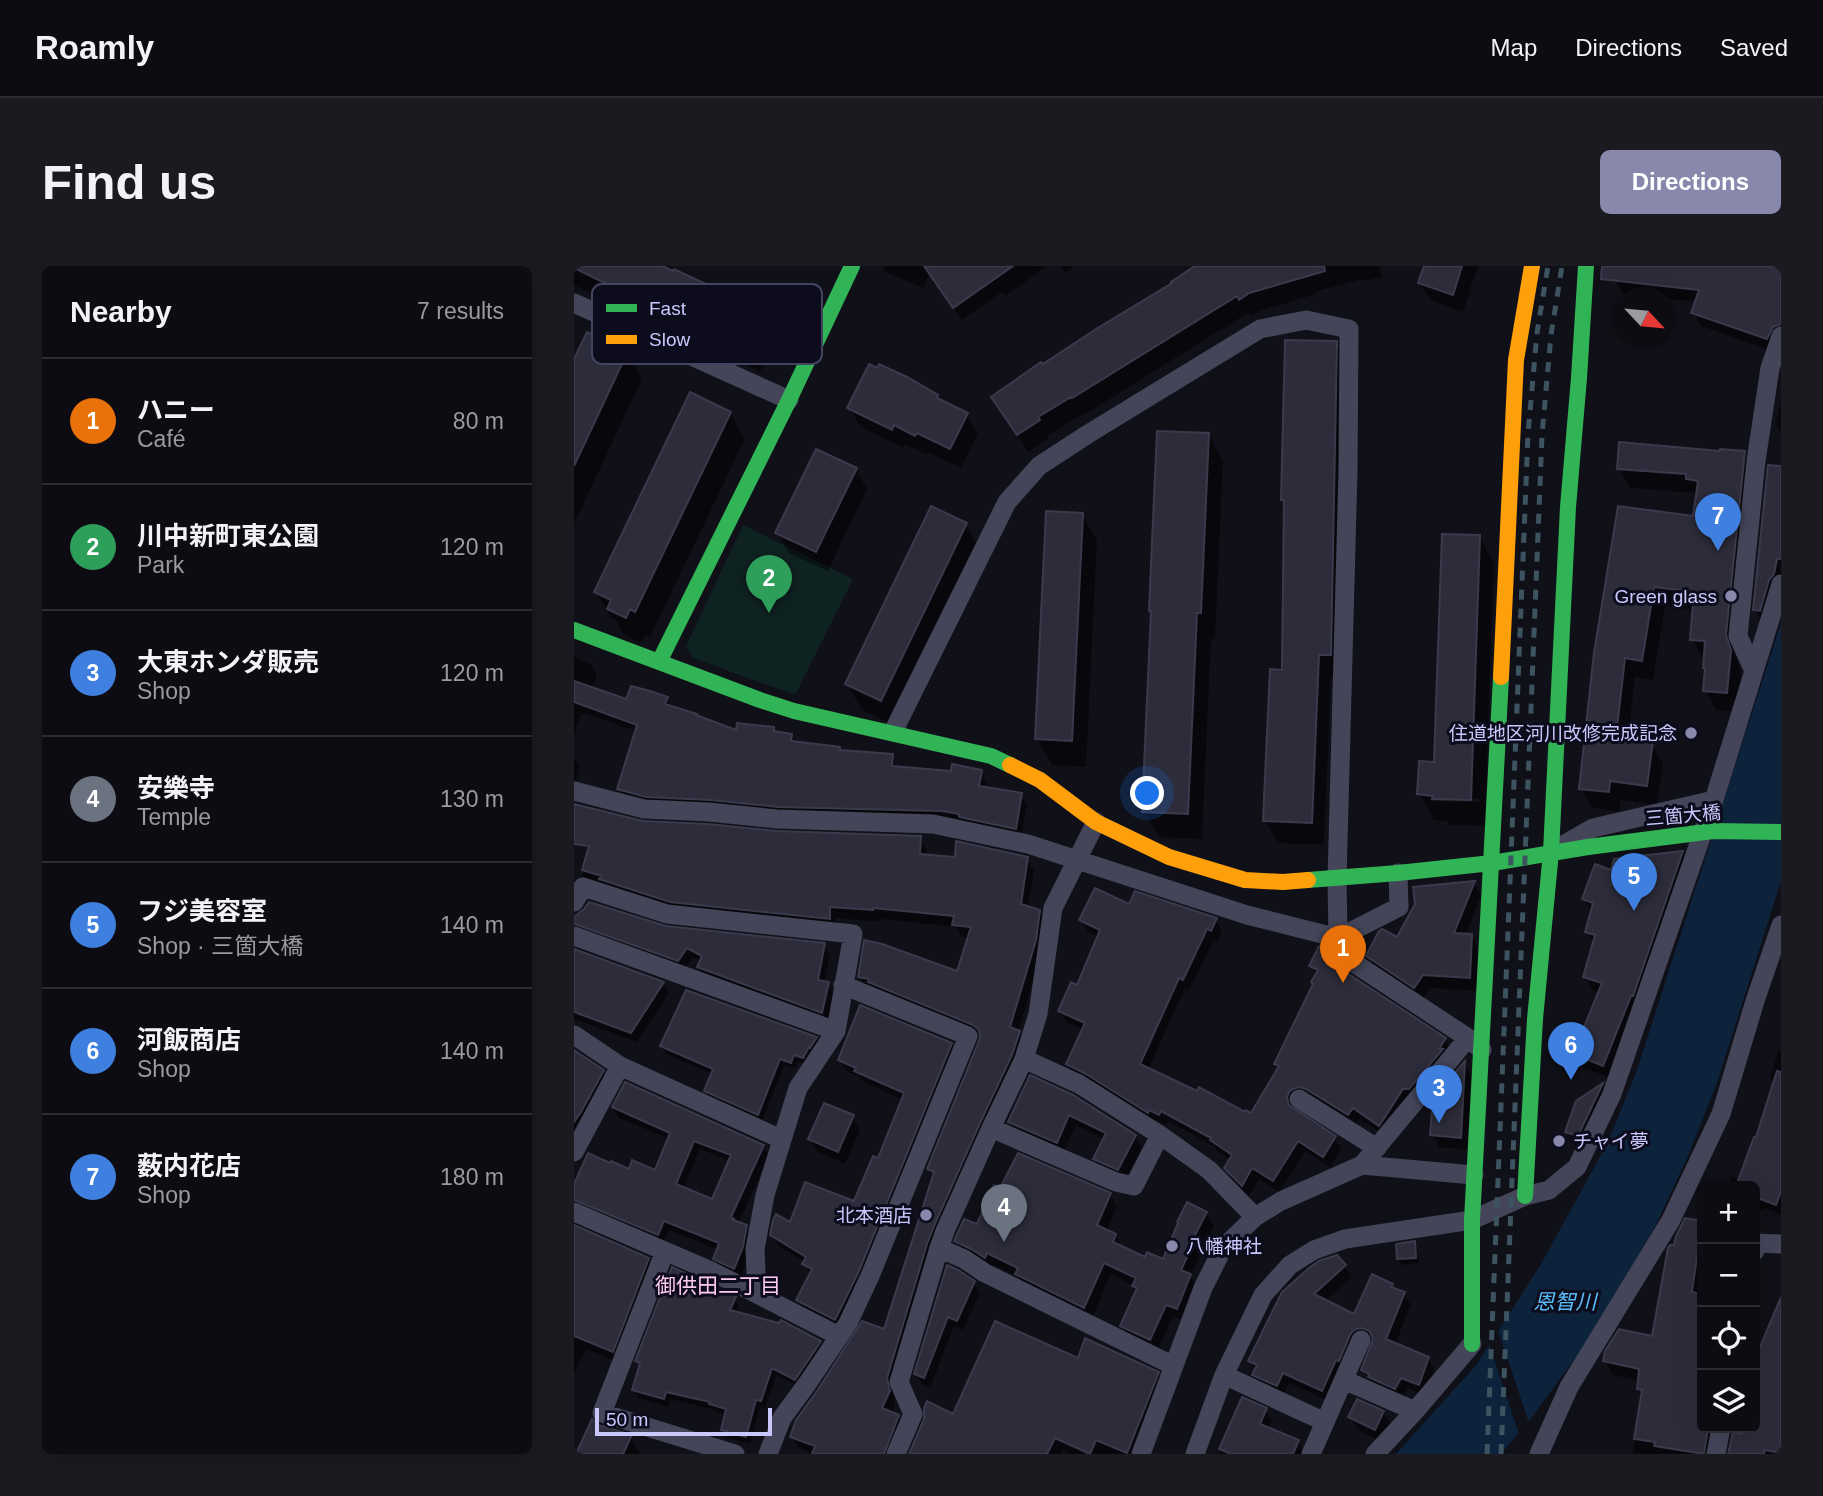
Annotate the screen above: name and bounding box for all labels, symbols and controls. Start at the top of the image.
text: Roamly [35,29,154,66]
text: Map [1491,34,1537,61]
text: Directions [1575,34,1682,61]
text: Saved [1720,34,1788,61]
button: Directions [1600,150,1781,214]
text: Find us [42,155,216,209]
legend [592,284,822,364]
north arrow [1613,287,1676,350]
text: Nearby [70,295,172,328]
text: 7 results [417,298,504,324]
text: Fast [649,298,687,319]
text: Slow [649,329,690,350]
text: ハニー [137,395,215,425]
text: 1 [87,408,99,434]
text: 80 m [453,408,504,434]
text: Café [137,426,186,452]
pin: 7 [1695,493,1741,551]
text: 川中新町東公園 [137,521,319,551]
text: 2 [87,534,99,560]
text: 120 m [440,534,504,560]
text: Park [137,552,184,578]
pin: 2 [746,555,792,613]
place label: Green glass [1615,586,1717,607]
marker: Green glass [1723,588,1739,604]
text: 大東ホンダ販売 [137,647,319,677]
text: 3 [87,660,99,686]
text: 120 m [440,660,504,686]
text: Shop [137,678,191,704]
place label: 住道地区河川改修完成記念 [1449,723,1677,744]
marker: 住道地区河川改修完成記念 [1683,725,1699,741]
text: 安樂寺 [137,773,215,803]
your location [1130,776,1164,810]
text: 4 [87,786,99,812]
text: 130 m [440,786,504,812]
street label: 三箇大橋 [1644,802,1722,829]
text: Temple [137,804,211,830]
pin: 5 [1611,853,1657,911]
text: フジ美容室 [137,896,267,926]
text: 5 [87,912,99,938]
text: 140 m [440,912,504,938]
pin: 1 [1320,925,1366,983]
text: Shop · 三箇大橋 [137,933,303,959]
pin: 6 [1548,1022,1594,1080]
text: 河飯商店 [137,1025,241,1055]
text: 6 [87,1038,99,1064]
text: 140 m [440,1038,504,1064]
text: Shop [137,1056,191,1082]
pin: 3 [1416,1065,1462,1123]
place label: チャイ夢 [1573,1131,1649,1152]
marker: チャイ夢 [1551,1133,1567,1149]
text: 薮内花店 [137,1151,241,1181]
text: 7 [87,1164,99,1190]
text: 180 m [440,1164,504,1190]
map controls [1697,1181,1760,1433]
button: + [1697,1181,1760,1244]
text: Shop [137,1182,191,1208]
pin: 4 [981,1184,1027,1242]
place label: 北本酒店 [836,1205,912,1226]
marker: 北本酒店 [918,1207,934,1223]
place label: 八幡神社 [1186,1236,1262,1257]
marker: 八幡神社 [1164,1238,1180,1254]
button: − [1697,1244,1760,1307]
district label: 御供田二丁目 [655,1274,781,1297]
water label: 恩智川 [1534,1290,1598,1313]
button: locate [1697,1307,1760,1370]
button: layers [1697,1370,1760,1433]
scale bar [595,1405,772,1437]
text: 50 m [606,1409,648,1430]

